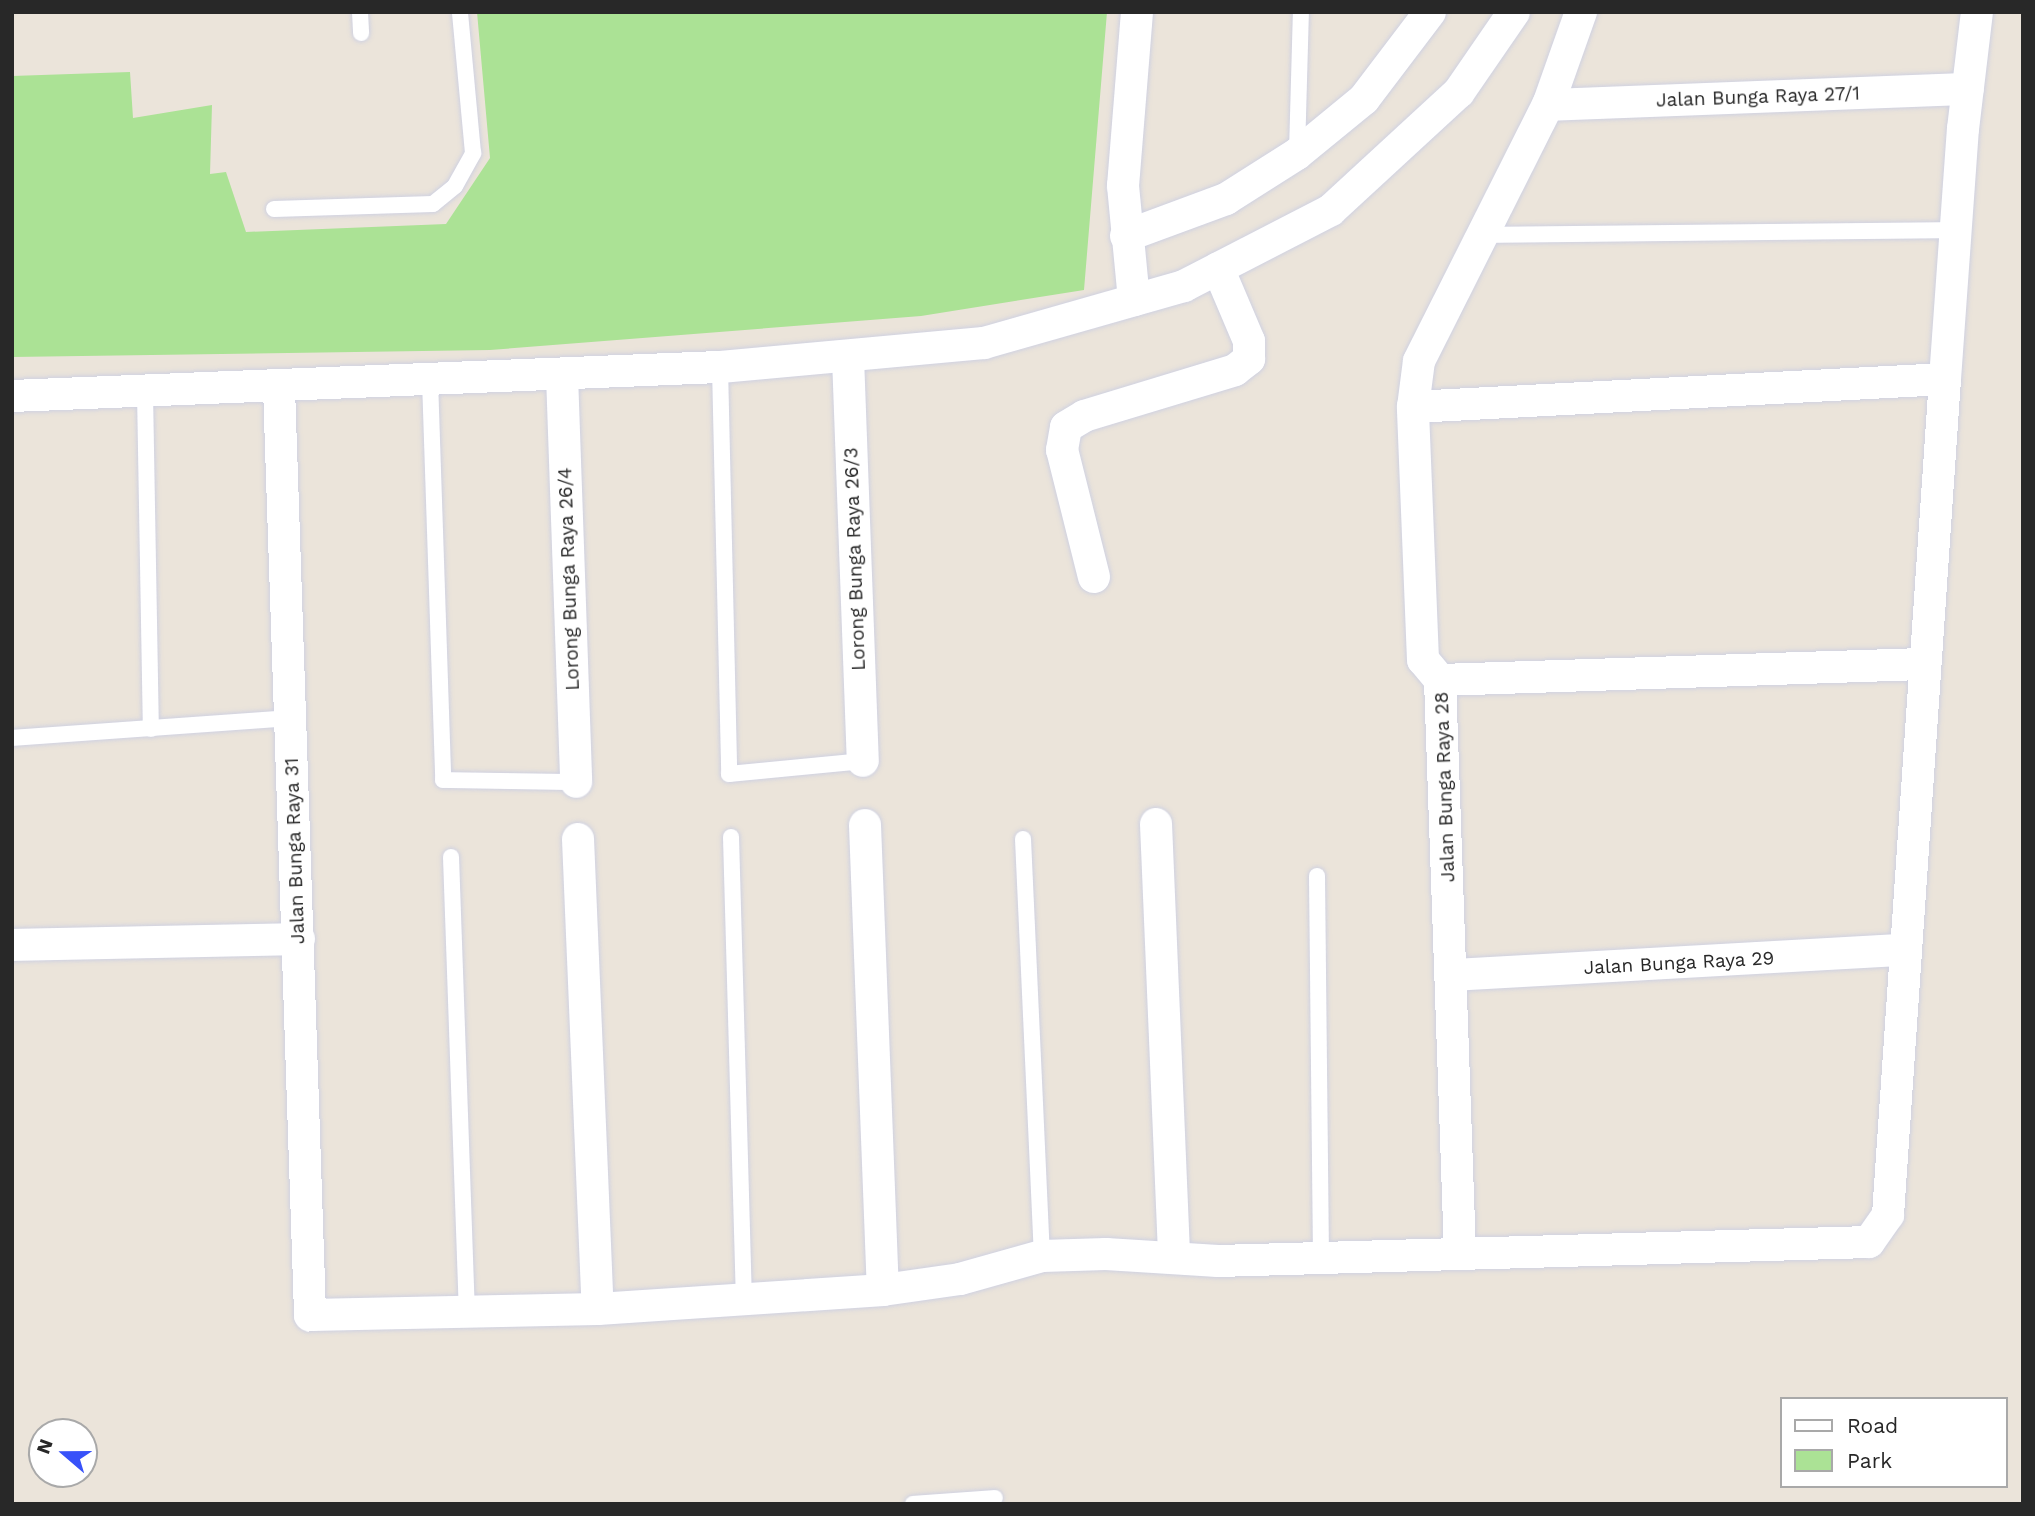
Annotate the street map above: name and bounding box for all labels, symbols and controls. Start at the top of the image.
street label: Jalan Bunga Raya 27/1 [1655,82,1861,112]
street label: Lorong Bunga Raya 26/3 [840,446,870,672]
street label: Lorong Bunga Raya 26/4 [554,467,584,691]
street label: Jalan Bunga Raya 28 [1430,691,1460,883]
street label: Jalan Bunga Raya 31 [280,757,310,945]
street label: Jalan Bunga Raya 29 [1583,947,1775,979]
legend [1780,1397,2007,1488]
text: Road [1847,1413,1898,1438]
north arrow [28,1418,98,1488]
text: N [31,1436,58,1457]
text: Park [1847,1448,1892,1473]

